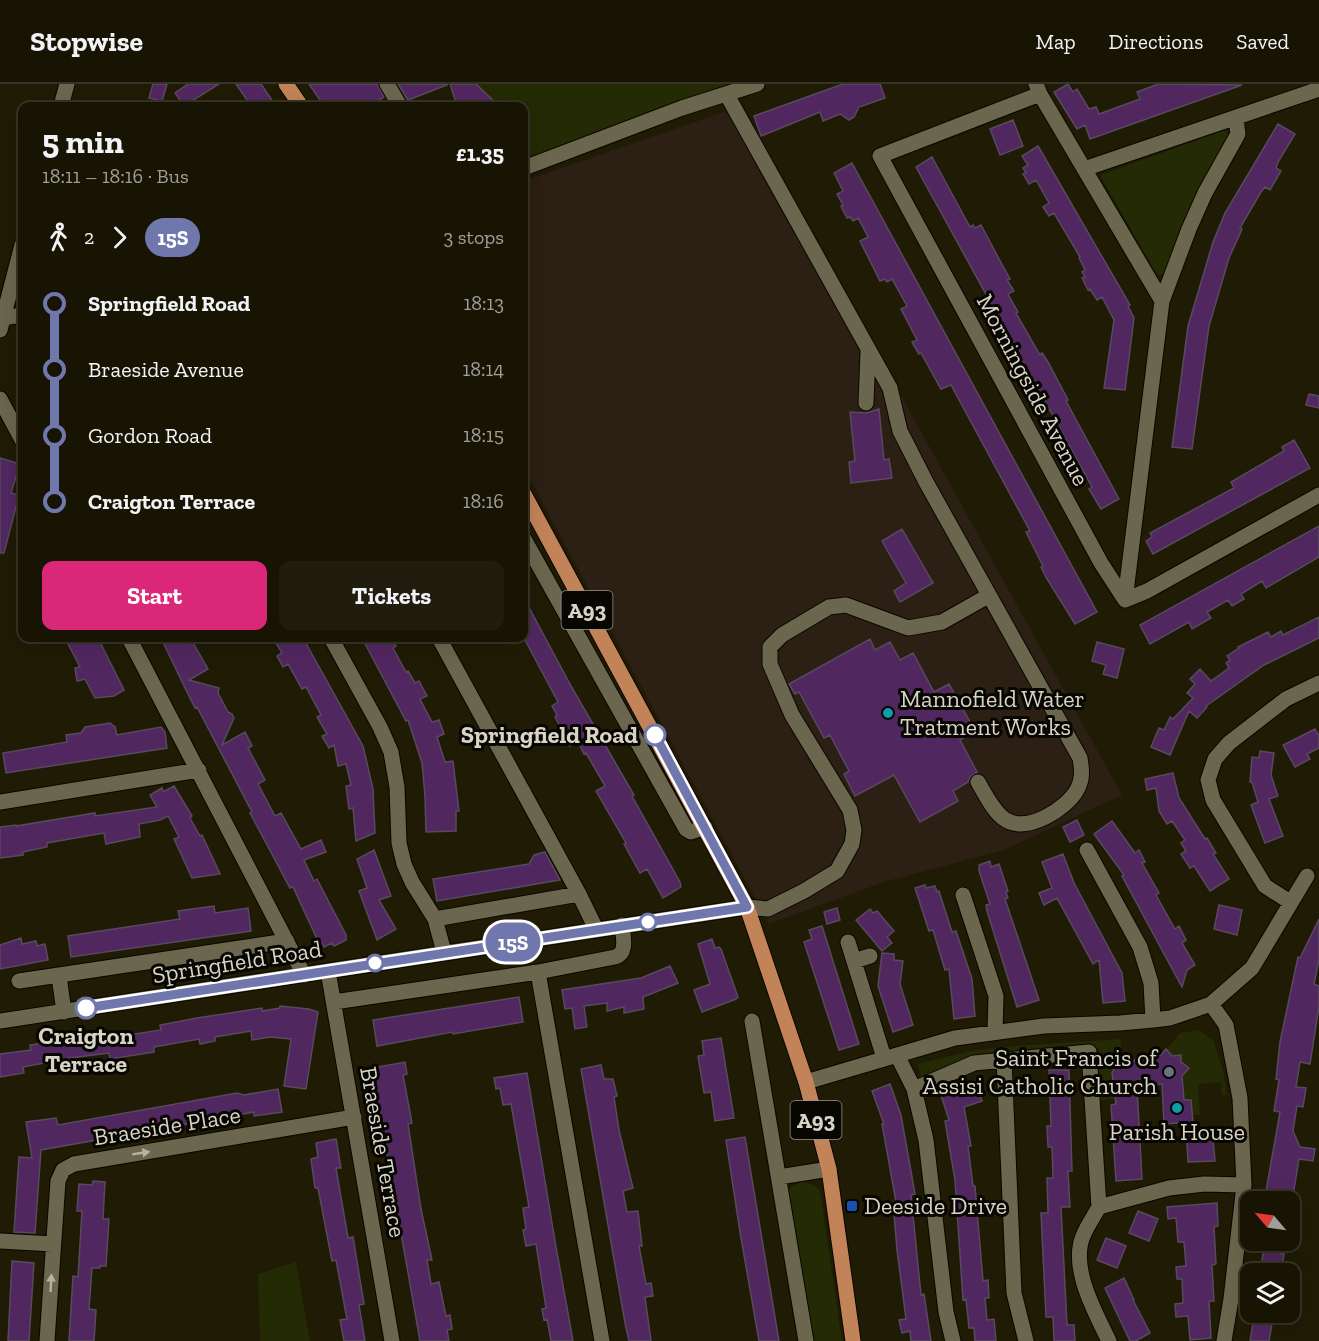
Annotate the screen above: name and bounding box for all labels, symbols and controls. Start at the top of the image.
text: Stopwise [30,25,143,58]
text: Map [1036,29,1076,54]
text: Directions [1109,29,1203,54]
text: Saved [1236,29,1289,54]
text: 5 min [42,122,124,161]
text: £1.35 [456,140,504,167]
text: 18:11 – 18:16 · Bus [42,164,189,188]
icon: walk [42,221,75,254]
icon: forward [103,221,136,254]
text: 2 [84,225,94,249]
text: 15S [157,225,188,250]
text: 3 stops [443,225,504,249]
street label: Morningside Avenue [971,289,1096,491]
text: Springfield Road [88,290,250,317]
text: 18:13 [464,291,504,315]
text: Braeside Avenue [88,356,244,383]
text: 18:14 [463,357,504,381]
text: Gordon Road [88,422,212,449]
text: 18:15 [463,423,504,447]
text: Craigton Terrace [88,488,255,515]
text: 18:16 [463,489,504,513]
button: Start [42,561,267,630]
button: Tickets [279,561,504,630]
road number: A93 [562,591,612,629]
place label: Mannofield Water Tratment Works [900,684,1085,741]
marker: Mannofield Water Tratment Works [881,706,895,720]
place label: Springfield Road [461,720,638,749]
marker: Springfield Road [644,724,666,746]
unlabelled marker [639,913,657,931]
line badge: 15S [478,922,548,962]
text: 15S [497,930,529,955]
street label: Springfield Road [150,934,324,989]
unlabelled marker [366,954,384,972]
marker: Craigton Terrace [75,997,97,1019]
place label: Craigton Terrace [38,1021,134,1078]
place label: Saint Francis of Assisi Catholic Church [923,1043,1159,1100]
street label: Braeside Terrace [354,1064,413,1240]
marker: Saint Francis of Assisi Catholic Church [1162,1065,1176,1079]
street label: Braeside Place [91,1100,243,1151]
road number: A93 [790,1101,842,1139]
marker: Parish House [1170,1101,1184,1115]
place label: Parish House [1109,1117,1245,1146]
one-way arrow [132,1148,151,1157]
place label: Deeside Drive [864,1191,1007,1220]
north arrow [1240,1191,1300,1251]
map controls [1240,1191,1300,1323]
marker: Deeside Drive [845,1199,859,1213]
button: layers [1240,1263,1300,1323]
one-way arrow [46,1273,55,1292]

